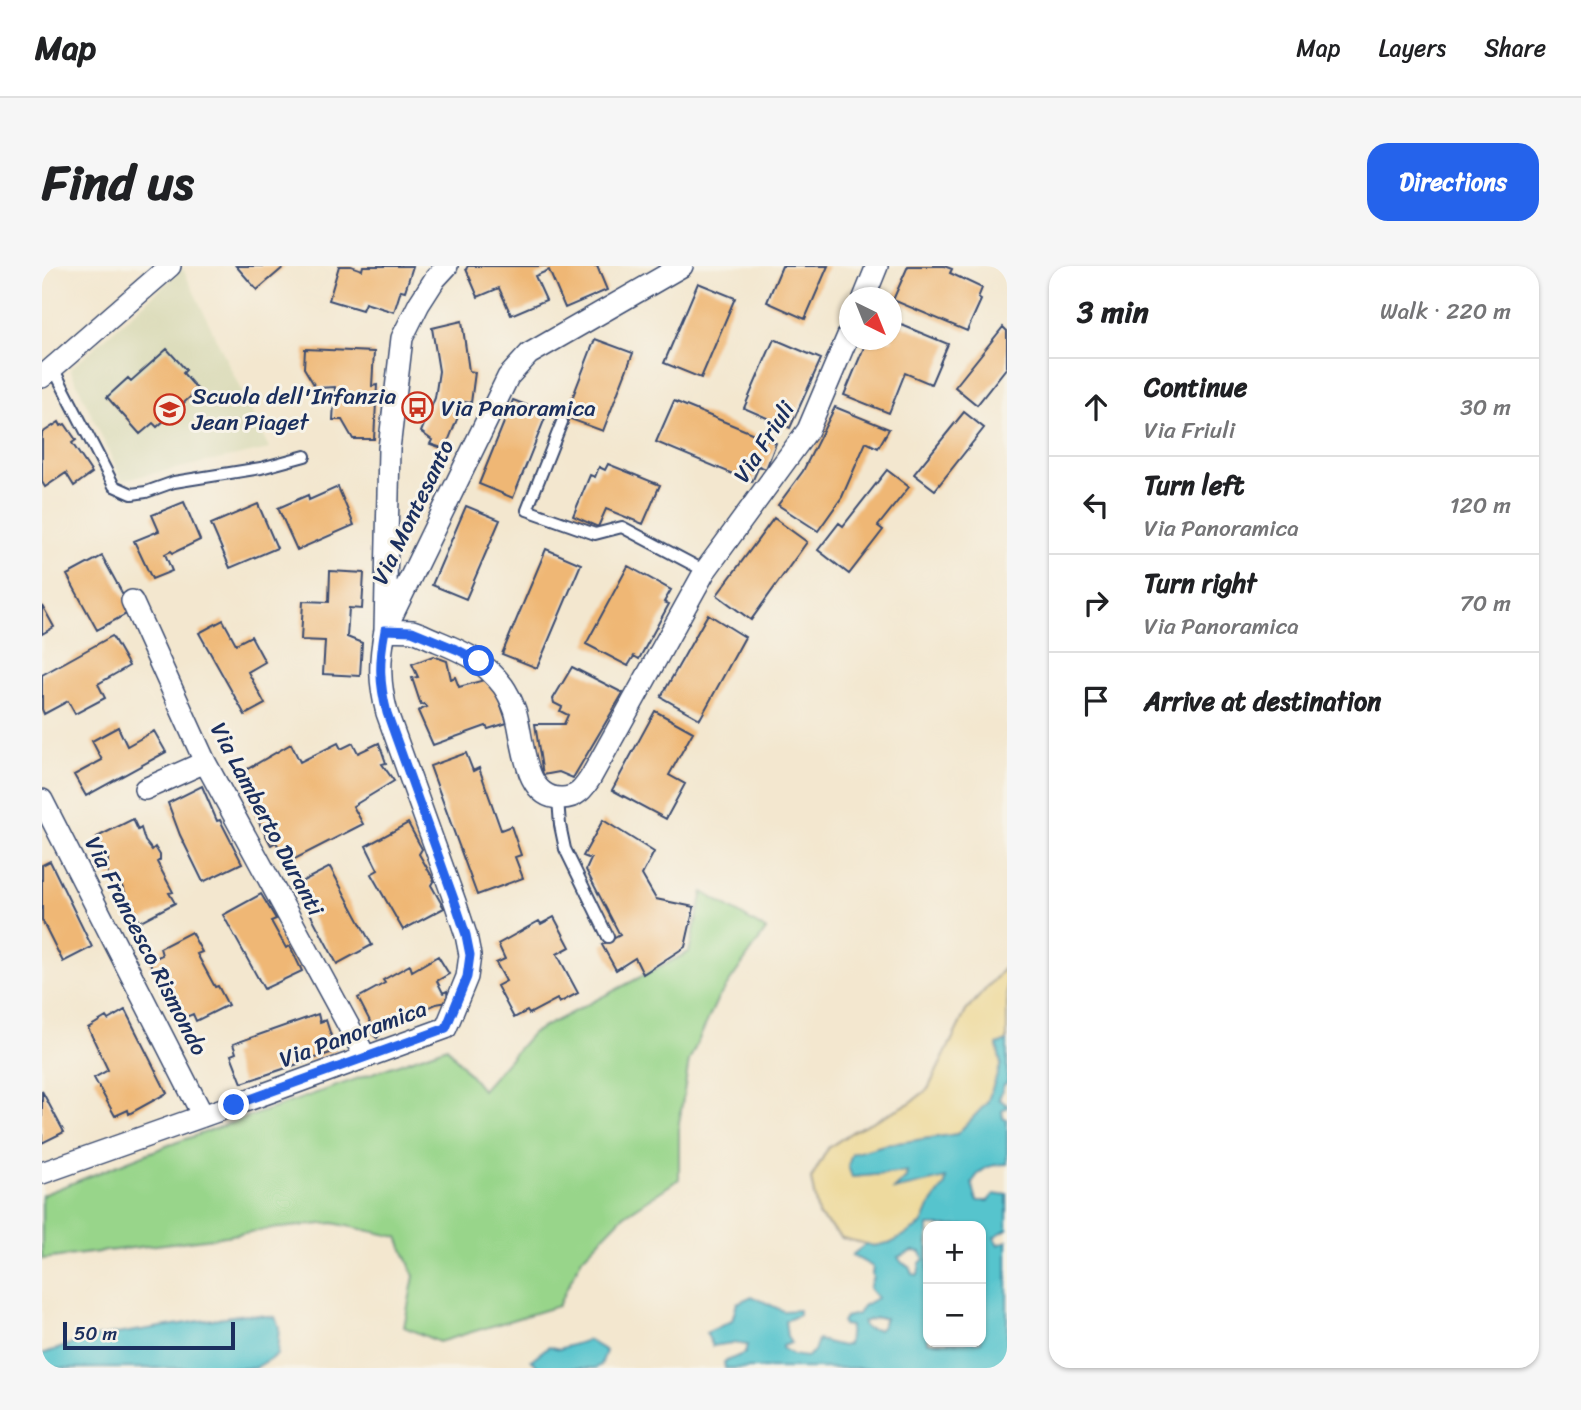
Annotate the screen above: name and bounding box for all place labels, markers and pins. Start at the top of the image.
place label: Scuola dell'Infanzia Jean Piaget [191,376,397,443]
place label: Via Panoramica [441,388,596,429]
bus stop icon: Via Panoramica [401,391,435,425]
school or university icon: Scuola dell'Infanzia Jean Piaget [152,392,186,426]

